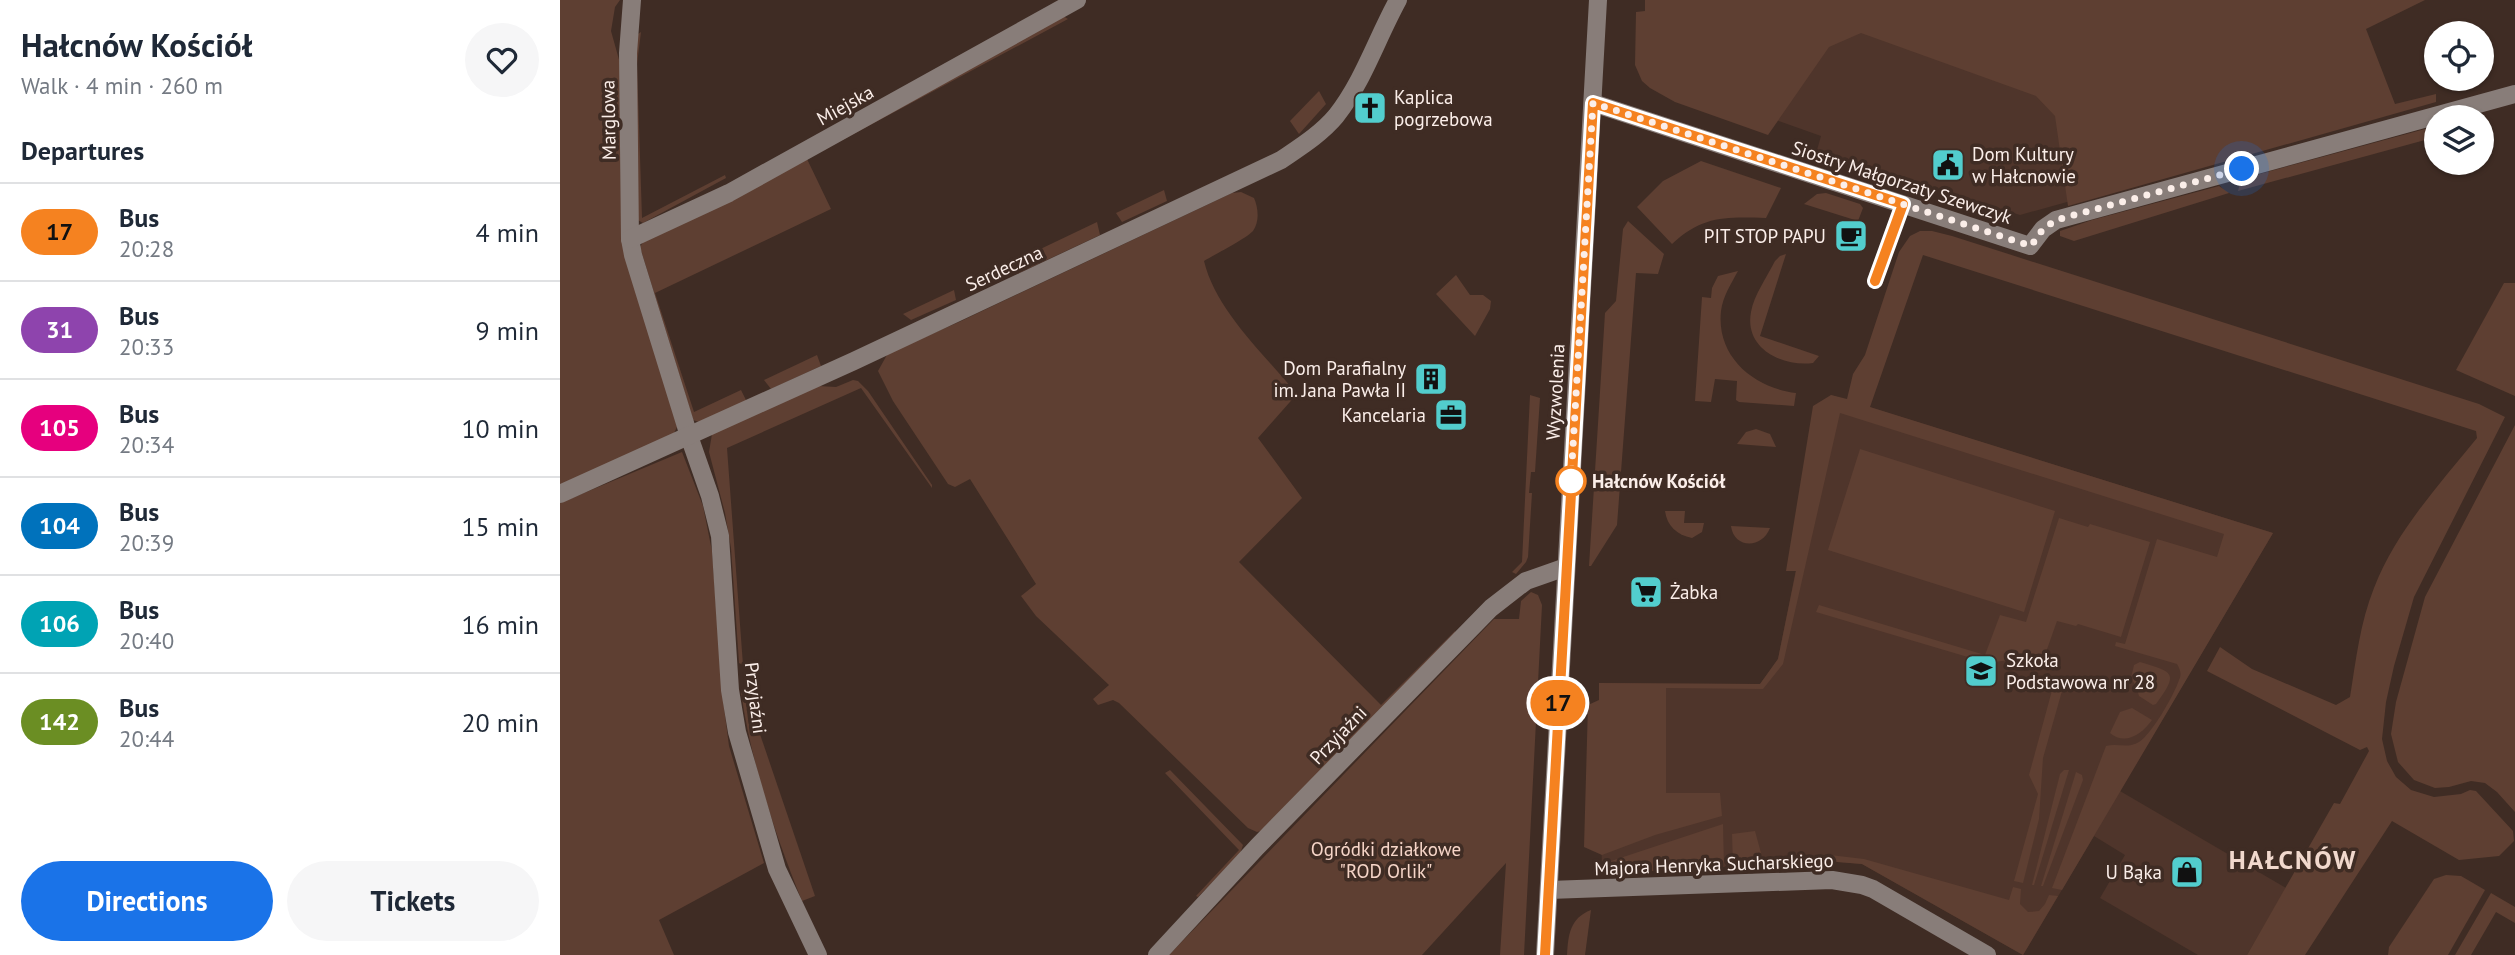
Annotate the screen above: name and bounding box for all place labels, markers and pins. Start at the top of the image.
place label: Kaplica pogrzebowa [1394,85,1493,131]
church icon: Kaplica pogrzebowa [1351,89,1389,127]
place label: Dom Kultury w Hałcnowie [1972,142,2076,188]
public building icon: Dom Kultury w Hałcnowie [1929,146,1967,184]
cafe icon: PIT STOP PAPU [1832,217,1870,255]
place label: PIT STOP PAPU [1704,224,1826,248]
place label: Dom Parafialny im. Jana Pawła II [1274,356,1406,402]
building icon: Dom Parafialny im. Jana Pawła II [1412,360,1450,398]
office icon: Kancelaria [1432,396,1470,434]
place label: Kancelaria [1341,403,1426,427]
marker: Hałcnów Kościół [1556,466,1586,496]
place label: Hałcnów Kościół [1592,469,1726,493]
supermarket icon: Żabka [1627,573,1665,611]
place label: Żabka [1670,580,1718,604]
place label: Szkoła Podstawowa nr 28 [2006,648,2155,694]
school or university icon: Szkoła Podstawowa nr 28 [1962,652,2000,690]
shop icon: U Bąka [2168,853,2206,891]
place label: U Bąka [2105,860,2162,884]

